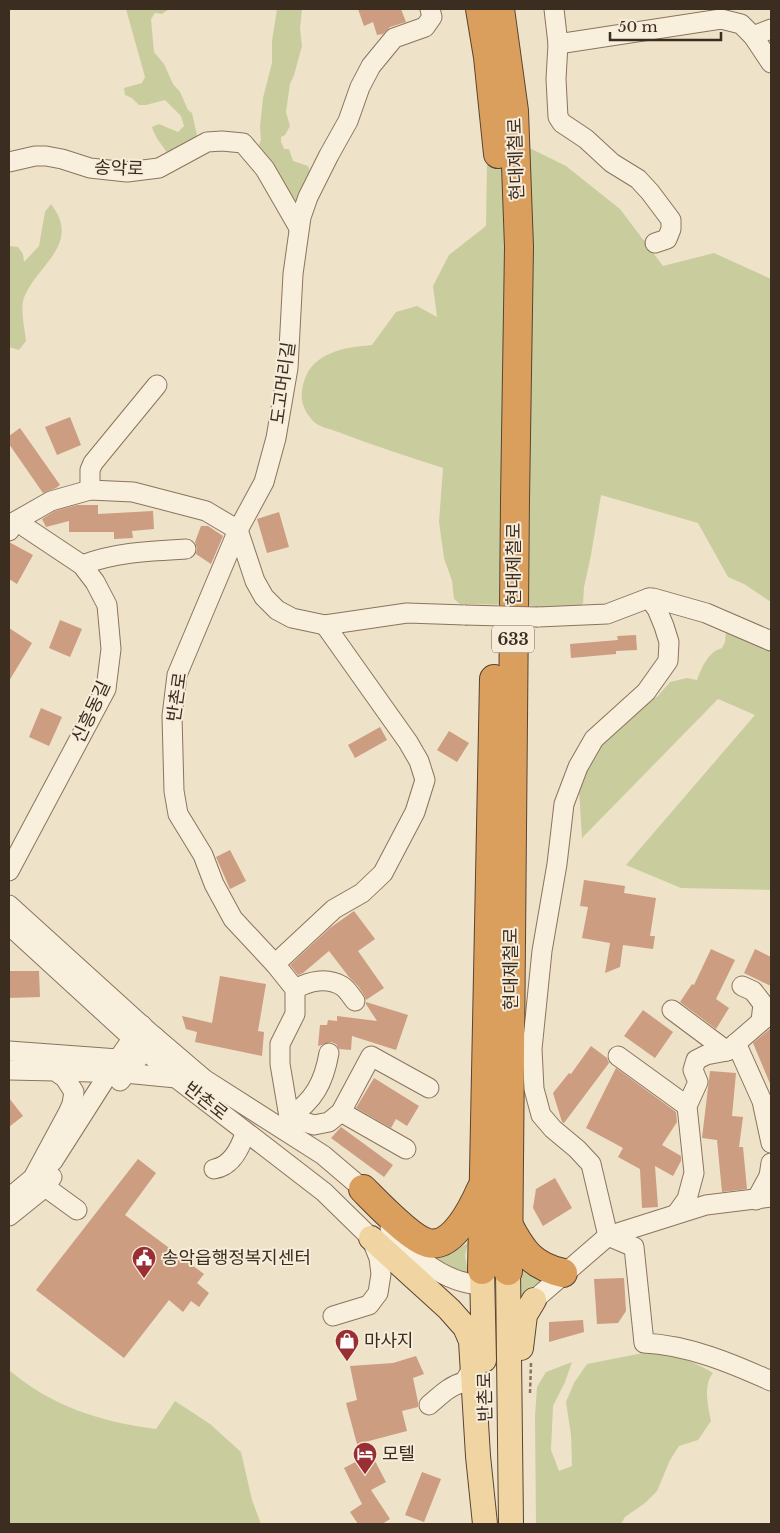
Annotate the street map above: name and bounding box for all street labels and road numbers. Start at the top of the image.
street label: 현대제철로 [504,117,528,201]
street label: 송악로 [94,156,144,180]
street label: 도고머리길 [266,340,300,426]
street label: 현대제철로 [503,523,525,605]
road number: 633 [492,626,534,652]
street label: 반촌로 [163,671,191,723]
street label: 신흥동길 [67,677,115,747]
street label: 현대제철로 [500,928,522,1010]
street label: 반촌로 [180,1077,232,1125]
street label: 반촌로 [474,1372,496,1422]

